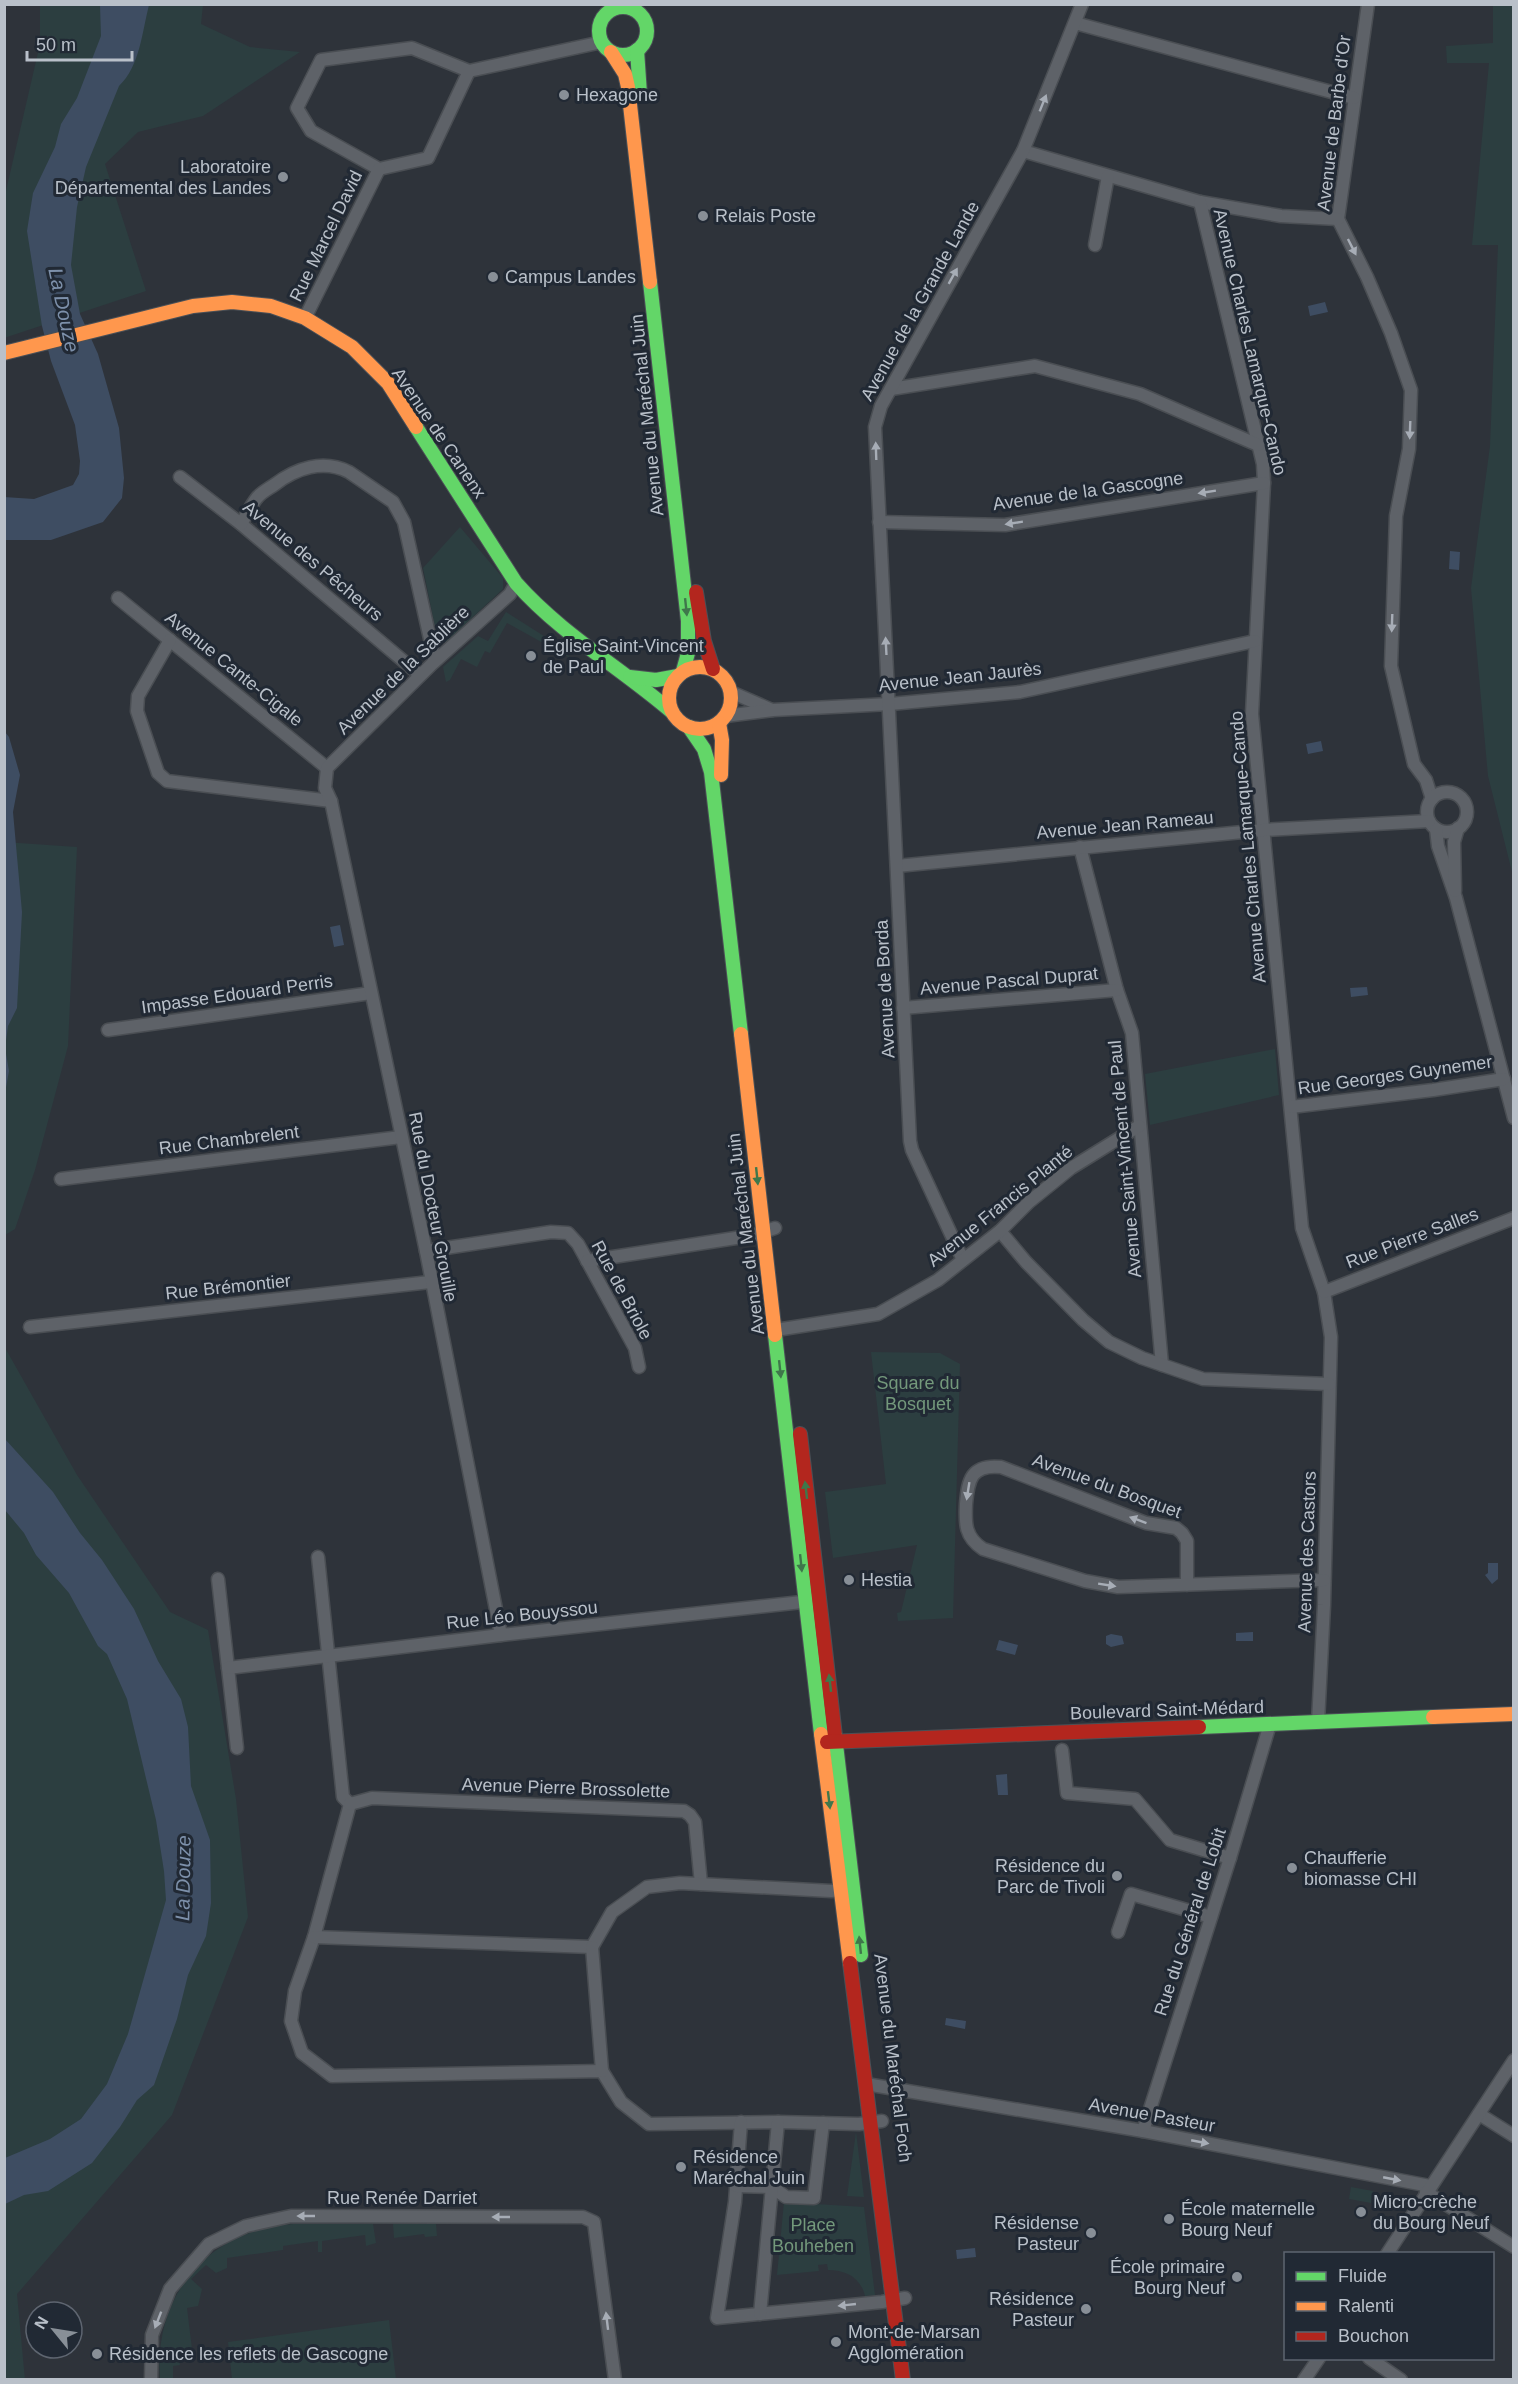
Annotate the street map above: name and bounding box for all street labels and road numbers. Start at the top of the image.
street label: Avenue de Barbe d'Or [1313,34,1355,212]
street label: Rue Marcel David [286,167,366,305]
street label: Avenue de la Grande Lande [857,198,983,404]
street label: Avenue Charles Lamarque-Cando [1210,207,1290,477]
street label: Avenue du Maréchal Juin [626,313,668,517]
street label: Avenue de Canenx [388,364,490,502]
street label: Avenue de la Gascogne [992,468,1184,514]
street label: Avenue des Pêcheurs [239,497,387,625]
street label: Avenue de la Sablière [333,602,473,738]
street label: Avenue Cante-Cigale [161,607,307,731]
street label: Avenue Jean Jaurès [878,658,1042,696]
street label: Avenue Charles Lamarque-Cando [1226,710,1270,984]
street label: Avenue Jean Rameau [1036,807,1214,843]
street label: Avenue de Borda [871,918,899,1059]
street label: Avenue Pascal Duprat [919,963,1099,999]
street label: Impasse Edouard Perris [140,971,334,1017]
street label: Avenue Saint-Vincent de Paul [1105,1039,1145,1279]
street label: Rue Georges Guynemer [1297,1051,1493,1099]
street label: Rue du Docteur Grouille [405,1110,461,1304]
street label: Rue Chambrelent [158,1121,300,1159]
street label: Avenue du Maréchal Juin [724,1132,768,1336]
street label: Avenue Francis Planté [923,1141,1077,1271]
street label: Rue Pierre Salles [1343,1204,1481,1272]
street label: Rue de Briole [588,1237,656,1343]
street label: Rue Brémontier [164,1270,292,1304]
street label: Avenue du Bosquet [1030,1450,1184,1522]
street label: Avenue des Castors [1294,1471,1320,1633]
street label: Rue Léo Bouyssou [445,1597,599,1633]
street label: Boulevard Saint-Médard [1070,1697,1264,1723]
street label: Avenue Pierre Brossolette [461,1774,671,1802]
street label: Rue du Général de Lobit [1150,1826,1230,2018]
street label: Avenue du Maréchal Foch [870,1953,916,2163]
street label: Avenue Pasteur [1087,2094,1217,2136]
street label: Rue Renée Darriet [327,2188,477,2208]

